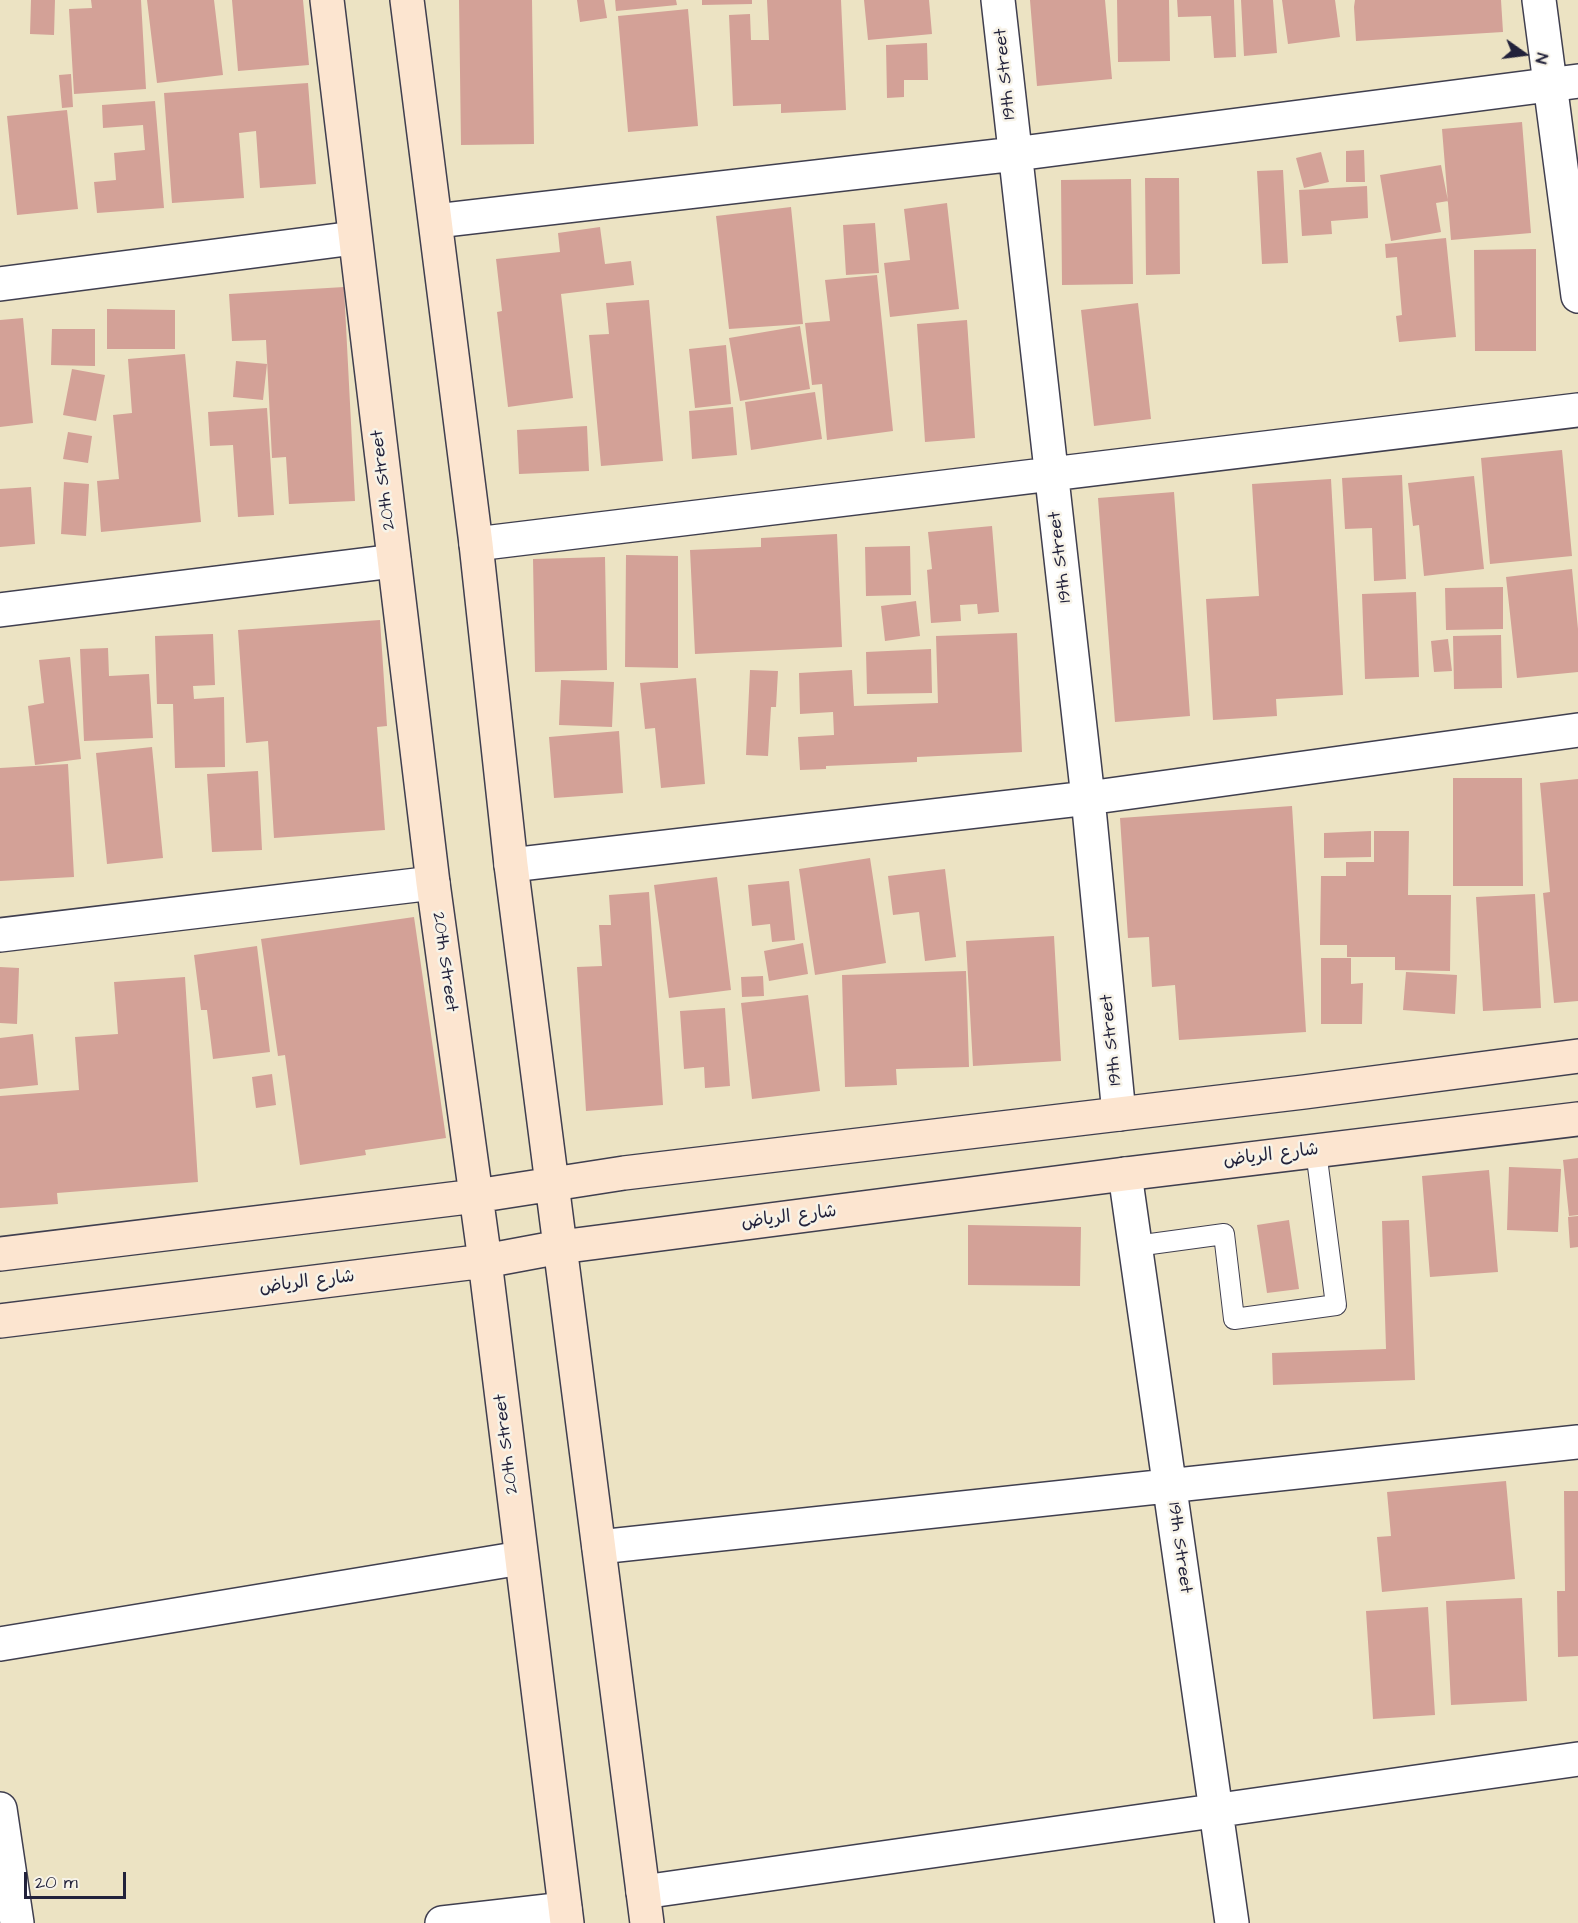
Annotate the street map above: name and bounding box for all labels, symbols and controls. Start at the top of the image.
north arrow [1494,24,1554,84]
street label: 19th Street [990,27,1022,121]
text: N [1530,51,1553,66]
street label: 20th Street [367,429,401,531]
street label: 19th Street [1045,510,1077,604]
street label: 20th Street [426,911,462,1013]
street label: 19th Street [1096,993,1128,1087]
street label: شارع الرياض [1222,1139,1320,1173]
street label: شارع الرياض [740,1201,838,1235]
street label: شارع الرياض [258,1266,356,1300]
street label: 20th Street [490,1393,524,1495]
street label: 19th Street [1162,1501,1196,1595]
scale bar [27,1860,129,1898]
text: 20 m [35,1870,78,1895]

